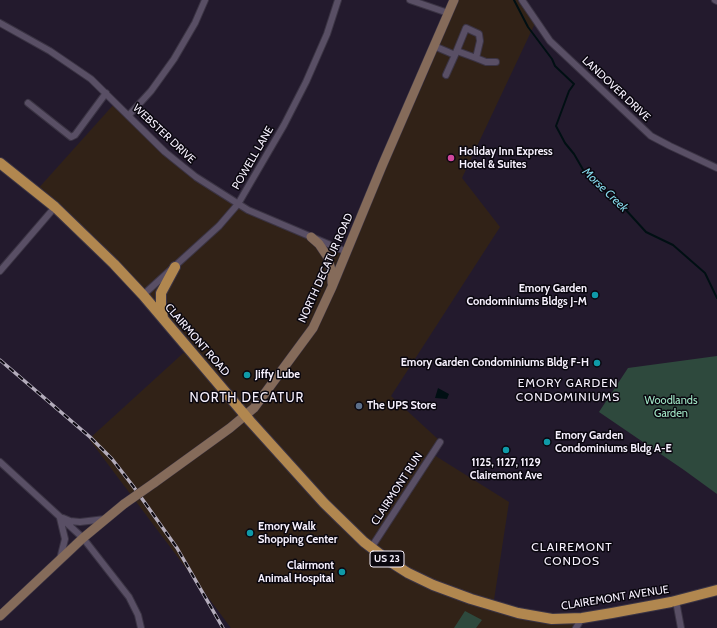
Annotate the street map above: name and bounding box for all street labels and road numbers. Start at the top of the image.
street label: LANDOVER DRIVE [579,54,653,124]
street label: WEBSTER DRIVE [130,102,198,166]
street label: POWELL LANE [230,124,276,192]
street label: NORTH DECATUR ROAD [296,211,356,325]
street label: CLAIRMONT ROAD [162,301,232,379]
street label: CLAIRMONT RUN [369,450,425,528]
road number: US 23 [370,551,404,567]
street label: CLAIREMONT AVENUE [560,583,670,613]

